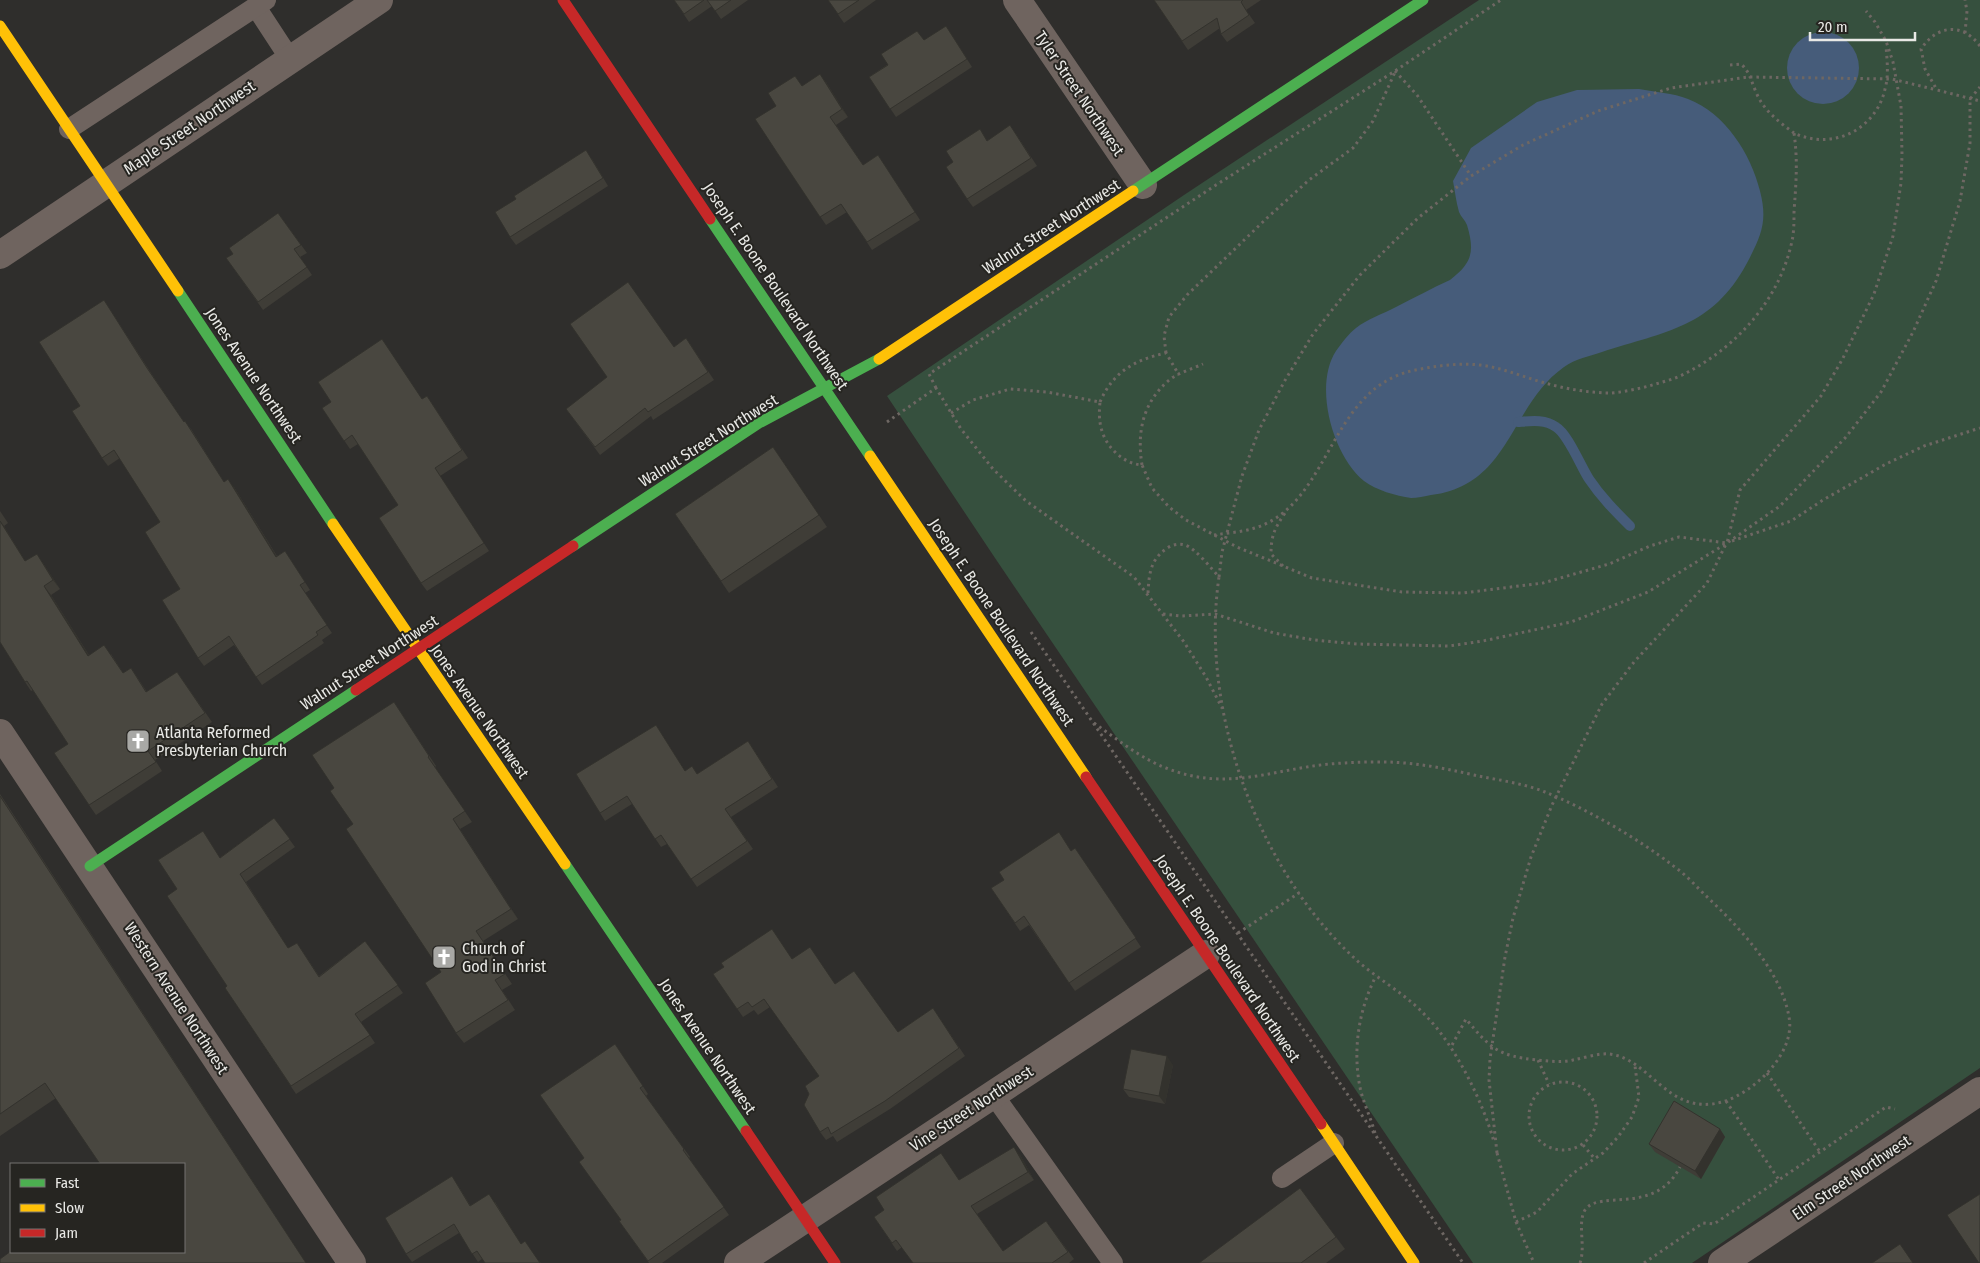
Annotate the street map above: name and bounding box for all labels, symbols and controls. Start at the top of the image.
scale bar [1810,10,1915,42]
text: 20 m [1818,18,1848,36]
street label: Tyler Street Northwest [1031,27,1129,160]
street label: Maple Street Northwest [120,76,259,178]
street label: Walnut Street Northwest [979,174,1124,278]
street label: Joseph E. Boone Boulevard Northwest [699,179,853,394]
street label: Jones Avenue Northwest [201,304,306,447]
street label: Walnut Street Northwest [635,390,782,491]
street label: Joseph E. Boone Boulevard Northwest [925,515,1079,730]
street label: Walnut Street Northwest [297,610,442,714]
street label: Jones Avenue Northwest [426,641,534,783]
place label: Atlanta Reformed Presbyterian Church [156,723,287,760]
church icon: Atlanta Reformed Presbyterian Church [125,728,151,754]
street label: Joseph E. Boone Boulevard Northwest [1151,851,1305,1066]
street label: Western Avenue Northwest [120,919,233,1078]
place label: Church of God in Christ [462,939,547,976]
church icon: Church of God in Christ [431,944,457,970]
street label: Jones Avenue Northwest [655,975,760,1118]
street label: Vine Street Northwest [906,1061,1037,1155]
street label: Elm Street Northwest [1789,1130,1915,1224]
legend [10,1163,185,1253]
text: Fast [55,1174,79,1192]
text: Slow [55,1199,84,1217]
text: Jam [55,1224,78,1242]

